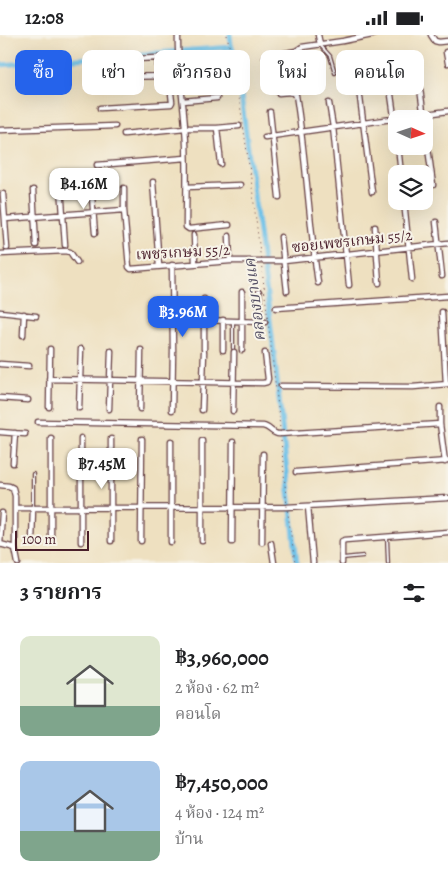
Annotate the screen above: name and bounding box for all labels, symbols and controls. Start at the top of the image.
text: 12:08 [25,5,64,31]
chip: ซื้อ [15,50,72,95]
chip: เช่า [82,50,144,95]
chip: ตัวกรอง [154,50,250,95]
chip: ใหม่ [260,50,326,95]
chip: คอนโด [336,50,424,95]
north arrow [388,110,432,155]
map controls [388,110,433,210]
button: layers [388,165,433,210]
pin: ฿4.16M [43,167,125,210]
text: ฿4.16M [60,173,108,195]
street label: ซอยเพชรเกษม 55/2 [291,225,413,257]
street label: เพชรเกษม 55/2 [135,240,231,264]
water label: คลองบางแค [239,256,271,343]
pin: ฿3.96M [142,295,224,338]
text: ฿3.96M [159,301,207,323]
pin: ฿7.45M [61,447,143,490]
text: ฿7.45M [78,453,126,475]
scale bar [15,528,89,551]
text: 100 m [22,530,56,549]
text: 3 รายการ [20,578,102,606]
icon: filters [400,579,428,607]
text: ฿3,960,000 [175,644,269,672]
icon: home [60,656,120,716]
text: 2 ห้อง · 62 m² [175,677,259,699]
text: คอนโด [175,703,221,725]
text: ฿7,450,000 [175,769,268,797]
icon: home [60,781,120,841]
text: 4 ห้อง · 124 m² [175,802,264,824]
text: บ้าน [175,828,203,850]

